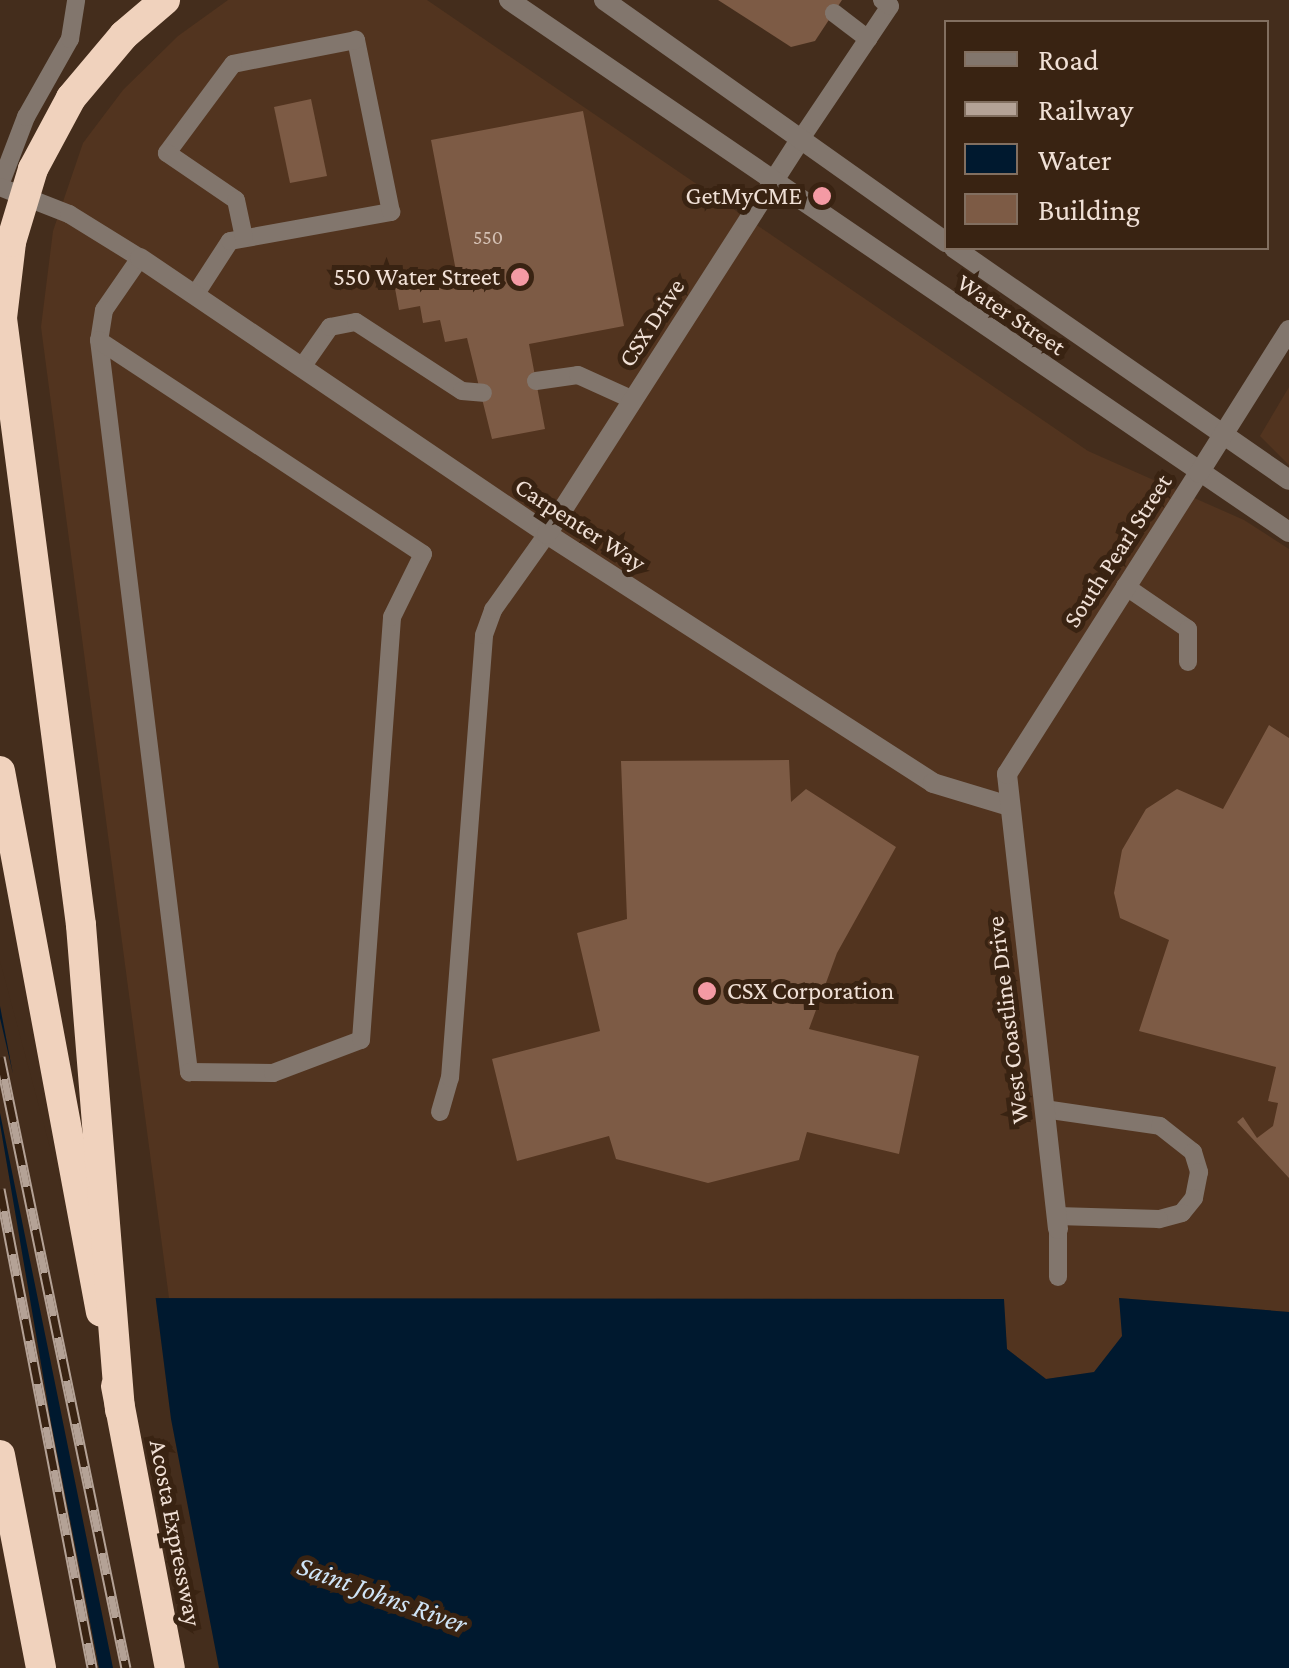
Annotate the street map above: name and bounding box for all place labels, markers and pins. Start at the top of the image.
place label: GetMyCME [686,181,802,211]
marker: GetMyCME [811,185,833,207]
place label: 550 Water Street [333,262,500,292]
marker: 550 Water Street [509,266,531,288]
place label: CSX Corporation [727,976,894,1006]
marker: CSX Corporation [696,980,718,1002]

